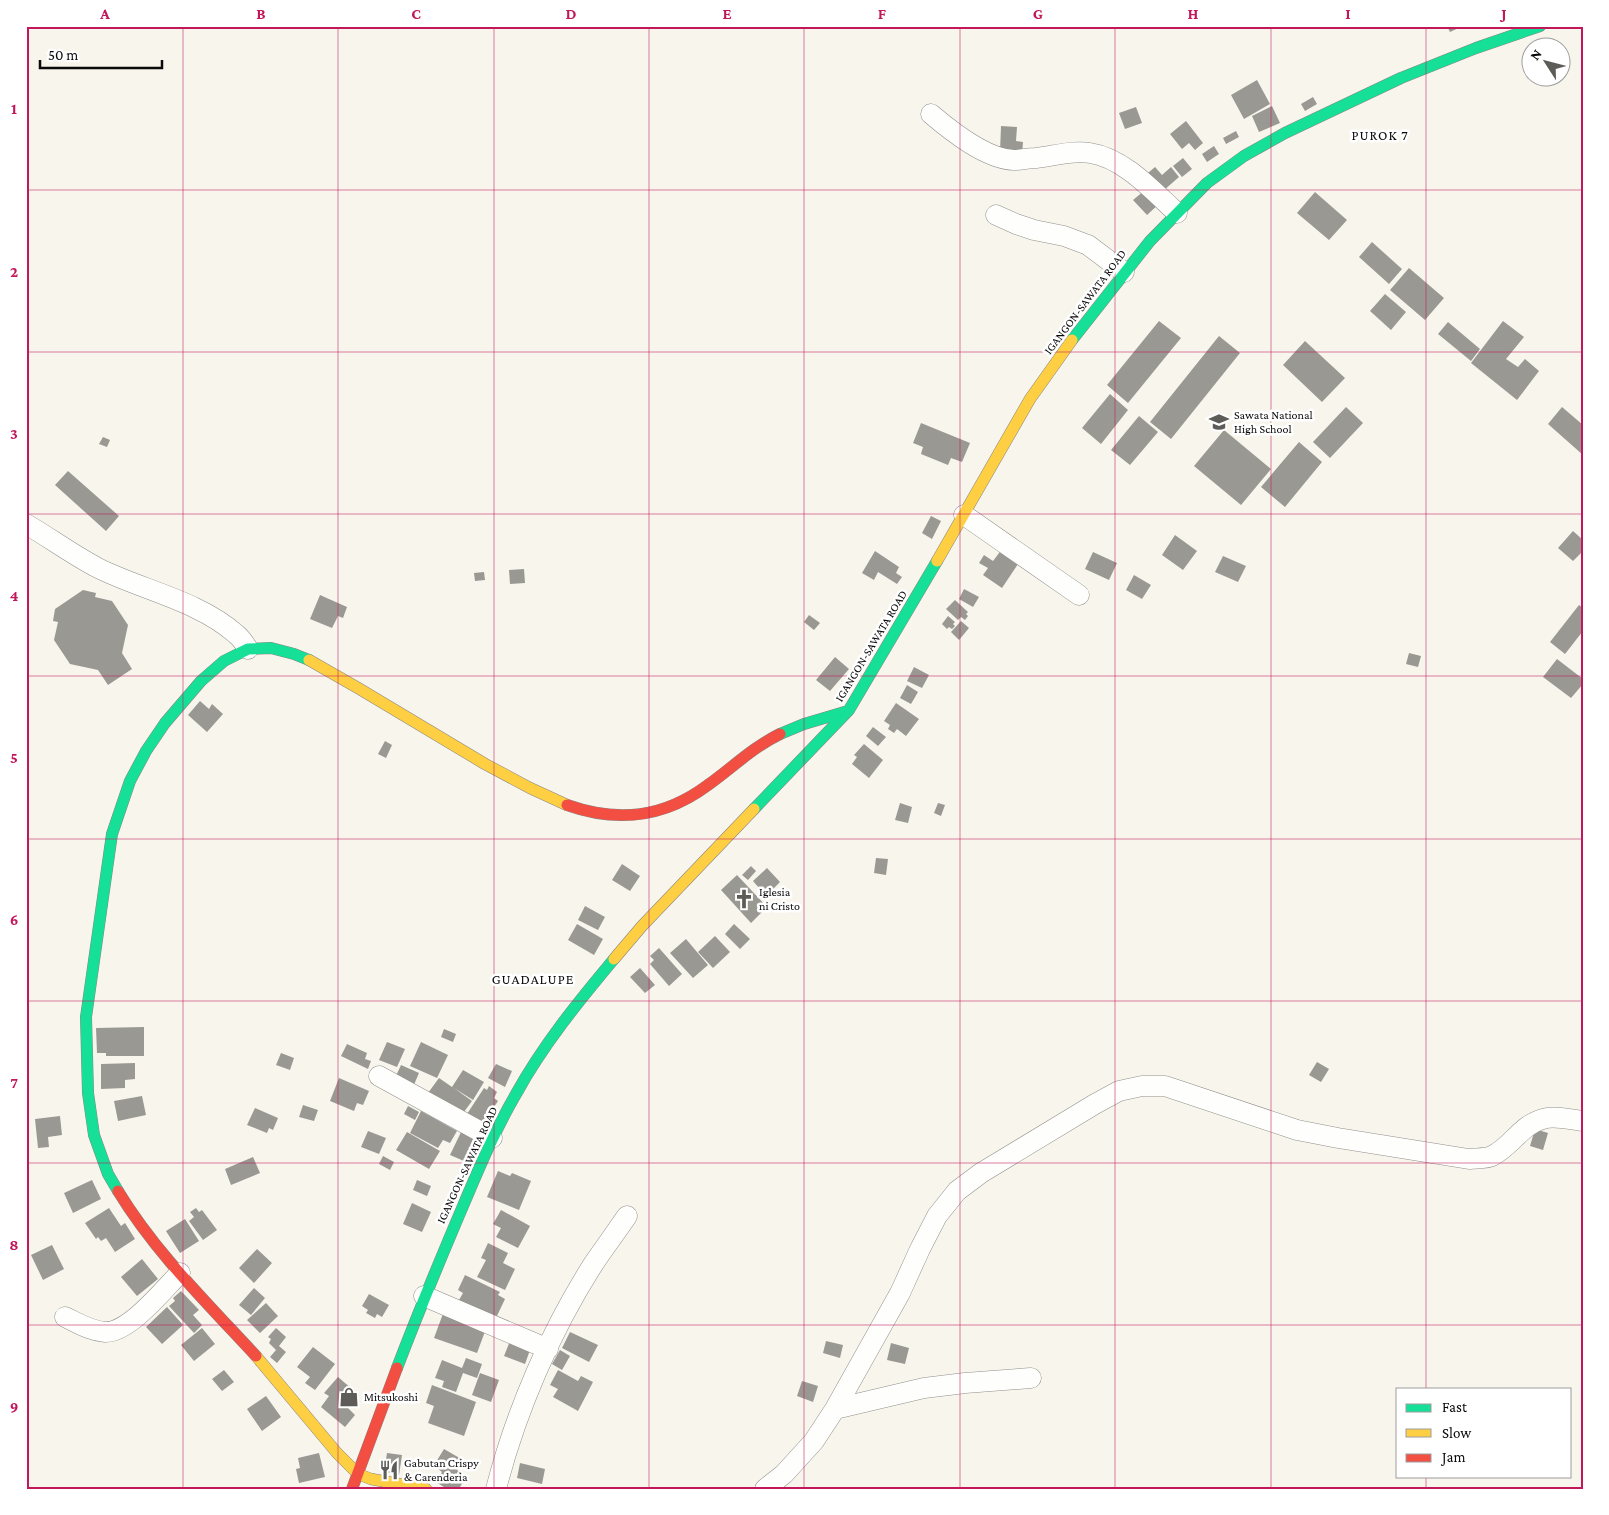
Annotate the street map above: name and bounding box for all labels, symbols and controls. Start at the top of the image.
text: A [99,5,110,22]
text: B [256,5,266,22]
text: C [411,5,421,22]
text: D [565,5,577,22]
text: E [722,5,732,22]
text: F [878,5,887,22]
text: G [1033,5,1043,22]
text: H [1188,5,1199,22]
text: I [1345,5,1351,22]
text: J [1499,5,1507,22]
scale bar [40,38,162,70]
north arrow [1522,38,1572,88]
text: N [1526,45,1545,63]
text: 50 m [48,47,78,63]
text: 1 [11,100,17,117]
district label: PUROK 7 [1351,127,1409,143]
street label: IGANGON-SAWATA ROAD [1041,247,1129,357]
text: 2 [10,263,18,280]
place label: Sawata National High School [1234,408,1313,436]
school or university icon: Sawata National High School [1208,411,1230,433]
text: 3 [10,425,18,442]
text: 4 [10,587,19,604]
street label: IGANGON-SAWATA ROAD [832,588,910,704]
text: 5 [10,749,18,766]
place label: Iglesia ni Cristo [759,885,800,913]
church icon: Iglesia ni Cristo [733,888,755,910]
text: 6 [10,911,18,928]
district label: GUADALUPE [492,971,574,987]
text: 7 [10,1074,18,1091]
street label: IGANGON-SAWATA ROAD [434,1104,500,1226]
text: 8 [9,1236,19,1253]
shop icon: Mitsukoshi [338,1386,360,1408]
legend [1396,1388,1572,1478]
place label: Mitsukoshi [364,1390,418,1404]
text: 9 [10,1398,18,1415]
text: Fast [1442,1399,1468,1415]
text: Slow [1442,1425,1472,1441]
text: Jam [1440,1449,1465,1466]
place label: Gabutan Crispy & Carenderia [404,1456,479,1484]
restaurant icon: Gabutan Crispy & Carenderia [378,1459,400,1481]

